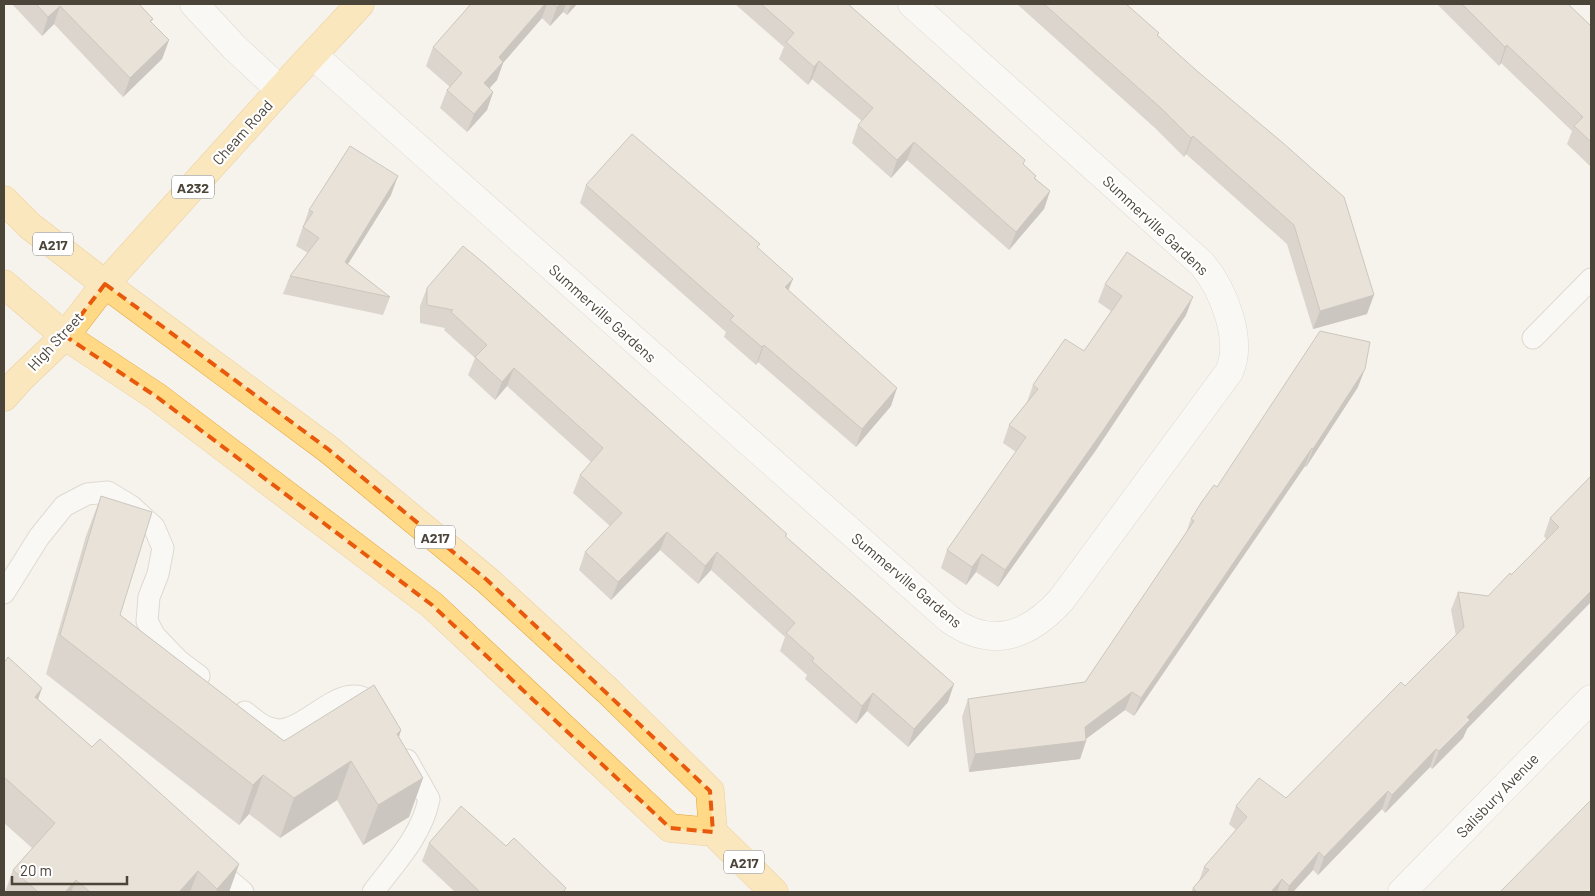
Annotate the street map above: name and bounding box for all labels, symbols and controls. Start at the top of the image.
street label: Cheam Road [208,96,276,168]
street label: Summerville Gardens [1099,171,1213,279]
road number: A232 [172,176,214,198]
road number: A217 [33,232,73,255]
street label: Summerville Gardens [546,260,660,366]
street label: High Street [23,308,87,374]
road number: A217 [415,526,455,548]
street label: Summerville Gardens [848,529,966,631]
street label: Salisbury Avenue [1452,749,1542,841]
road number: A217 [724,850,764,874]
scale bar [12,854,128,886]
text: 20 m [20,861,52,879]

